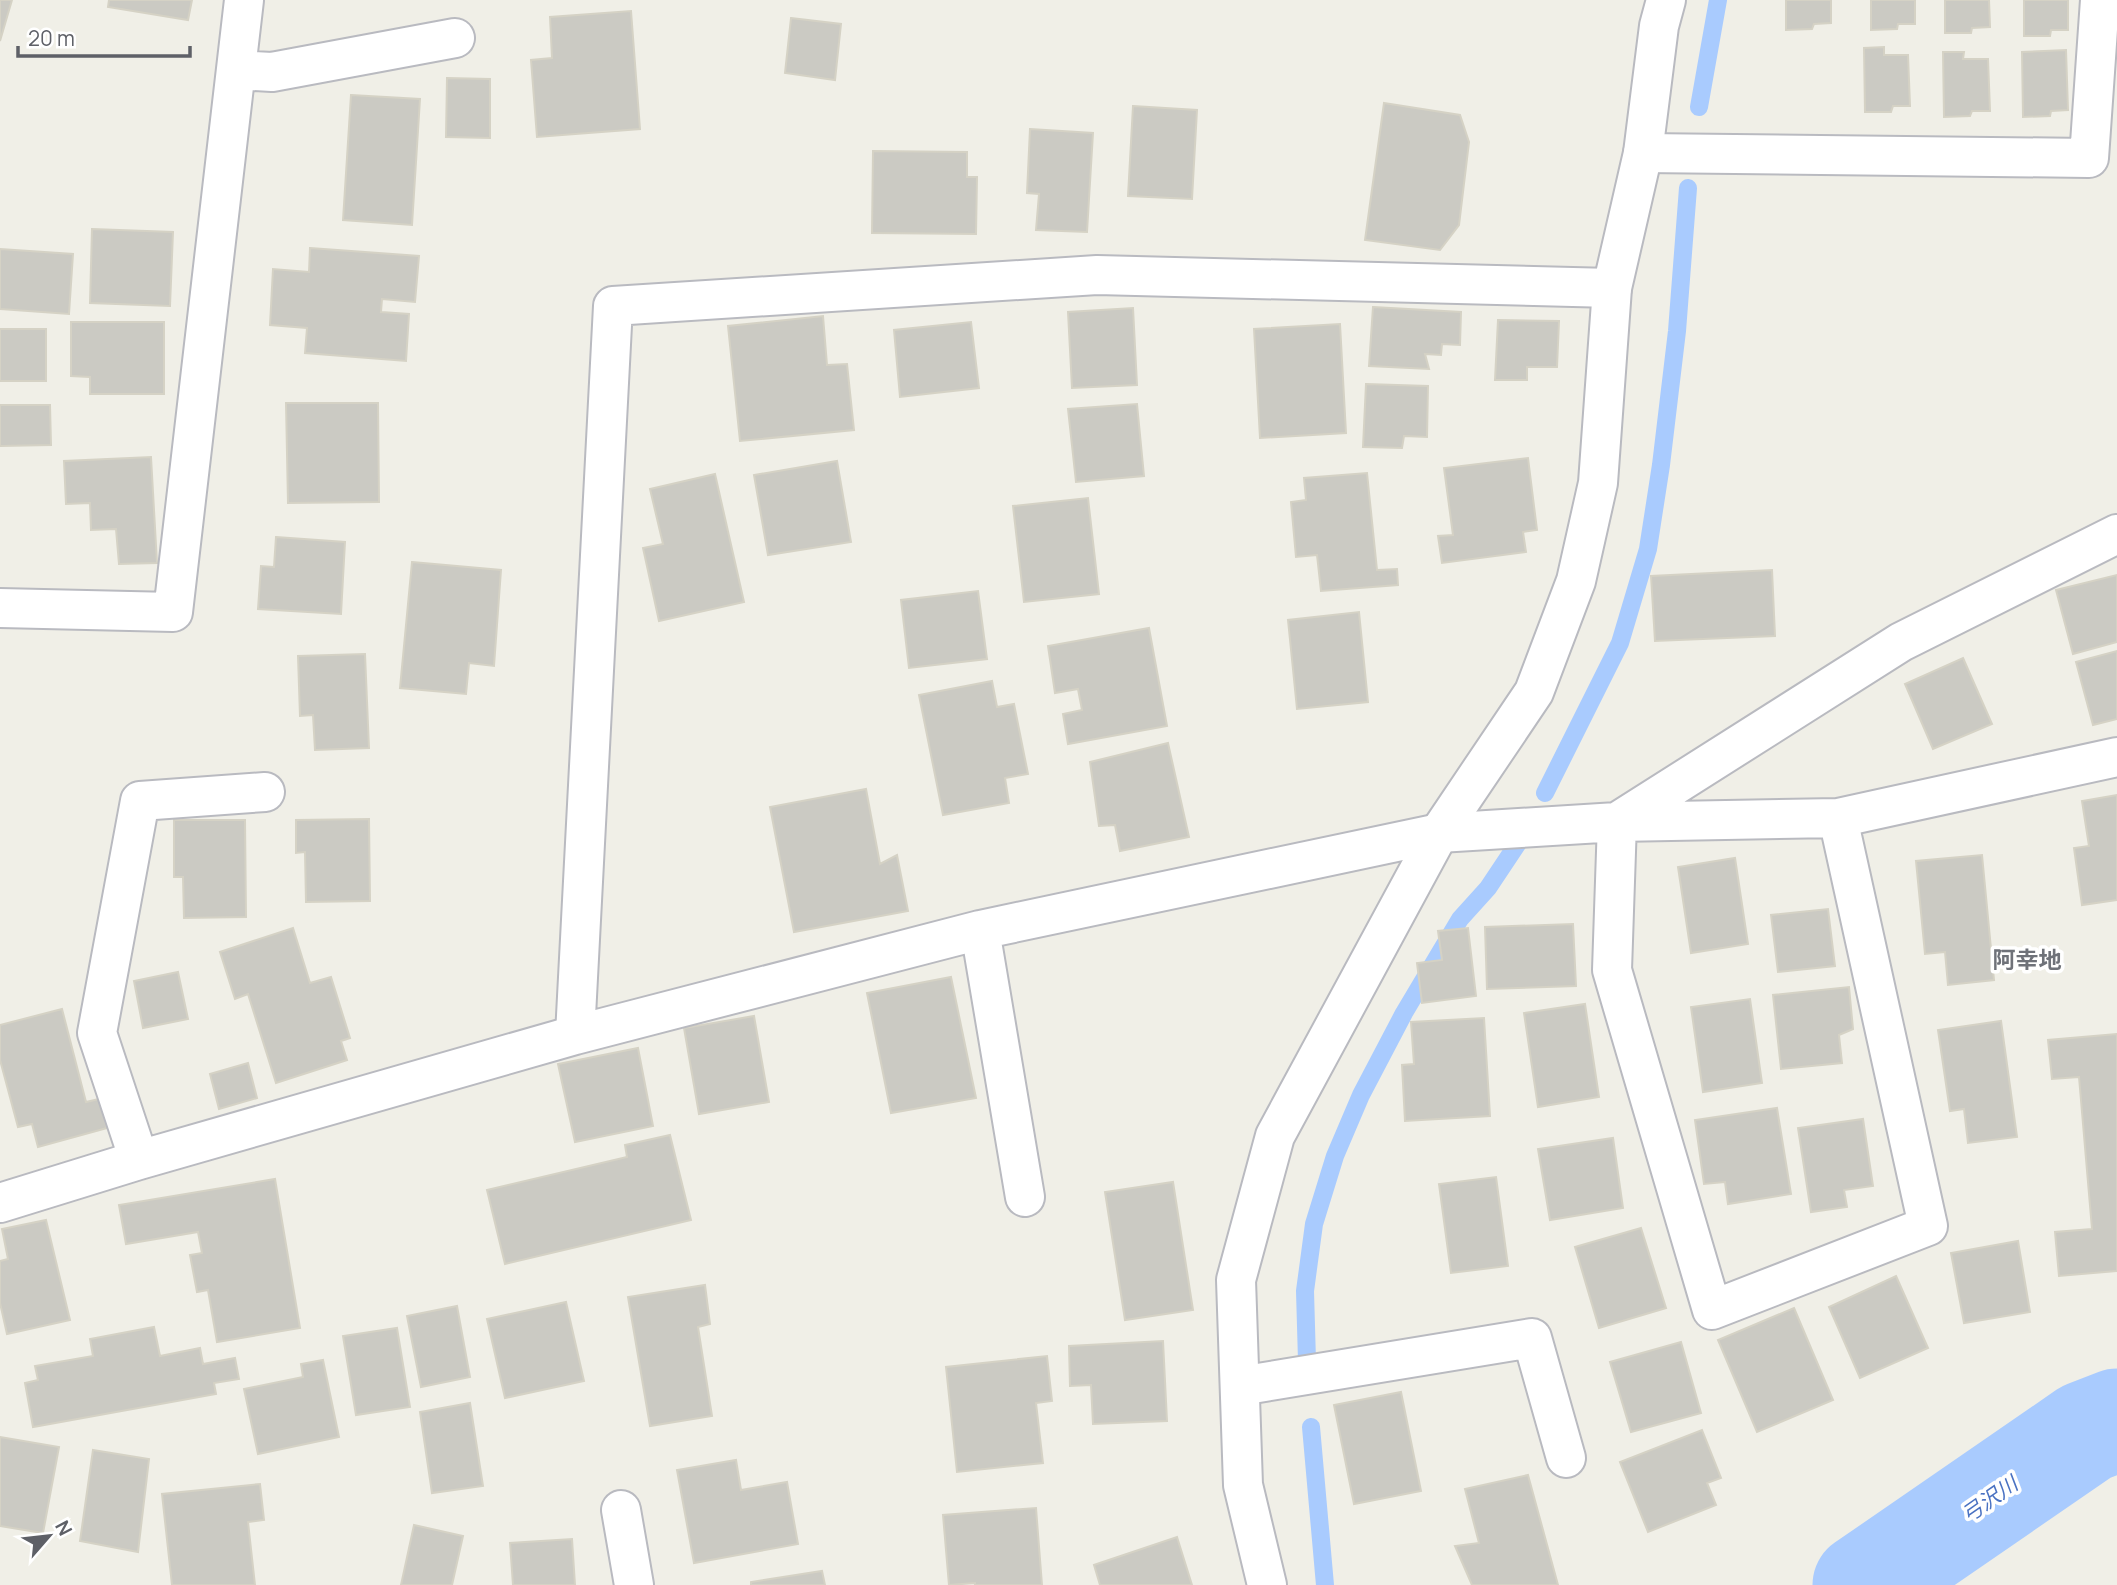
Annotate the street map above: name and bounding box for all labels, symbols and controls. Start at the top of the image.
scale bar [18,14,189,58]
text: 20 m [28,24,75,52]
district label: 阿幸地 [1993,943,2062,975]
water label: 弓沢川 [1955,1468,2024,1529]
north arrow [14,1501,84,1571]
text: N [49,1516,79,1540]

